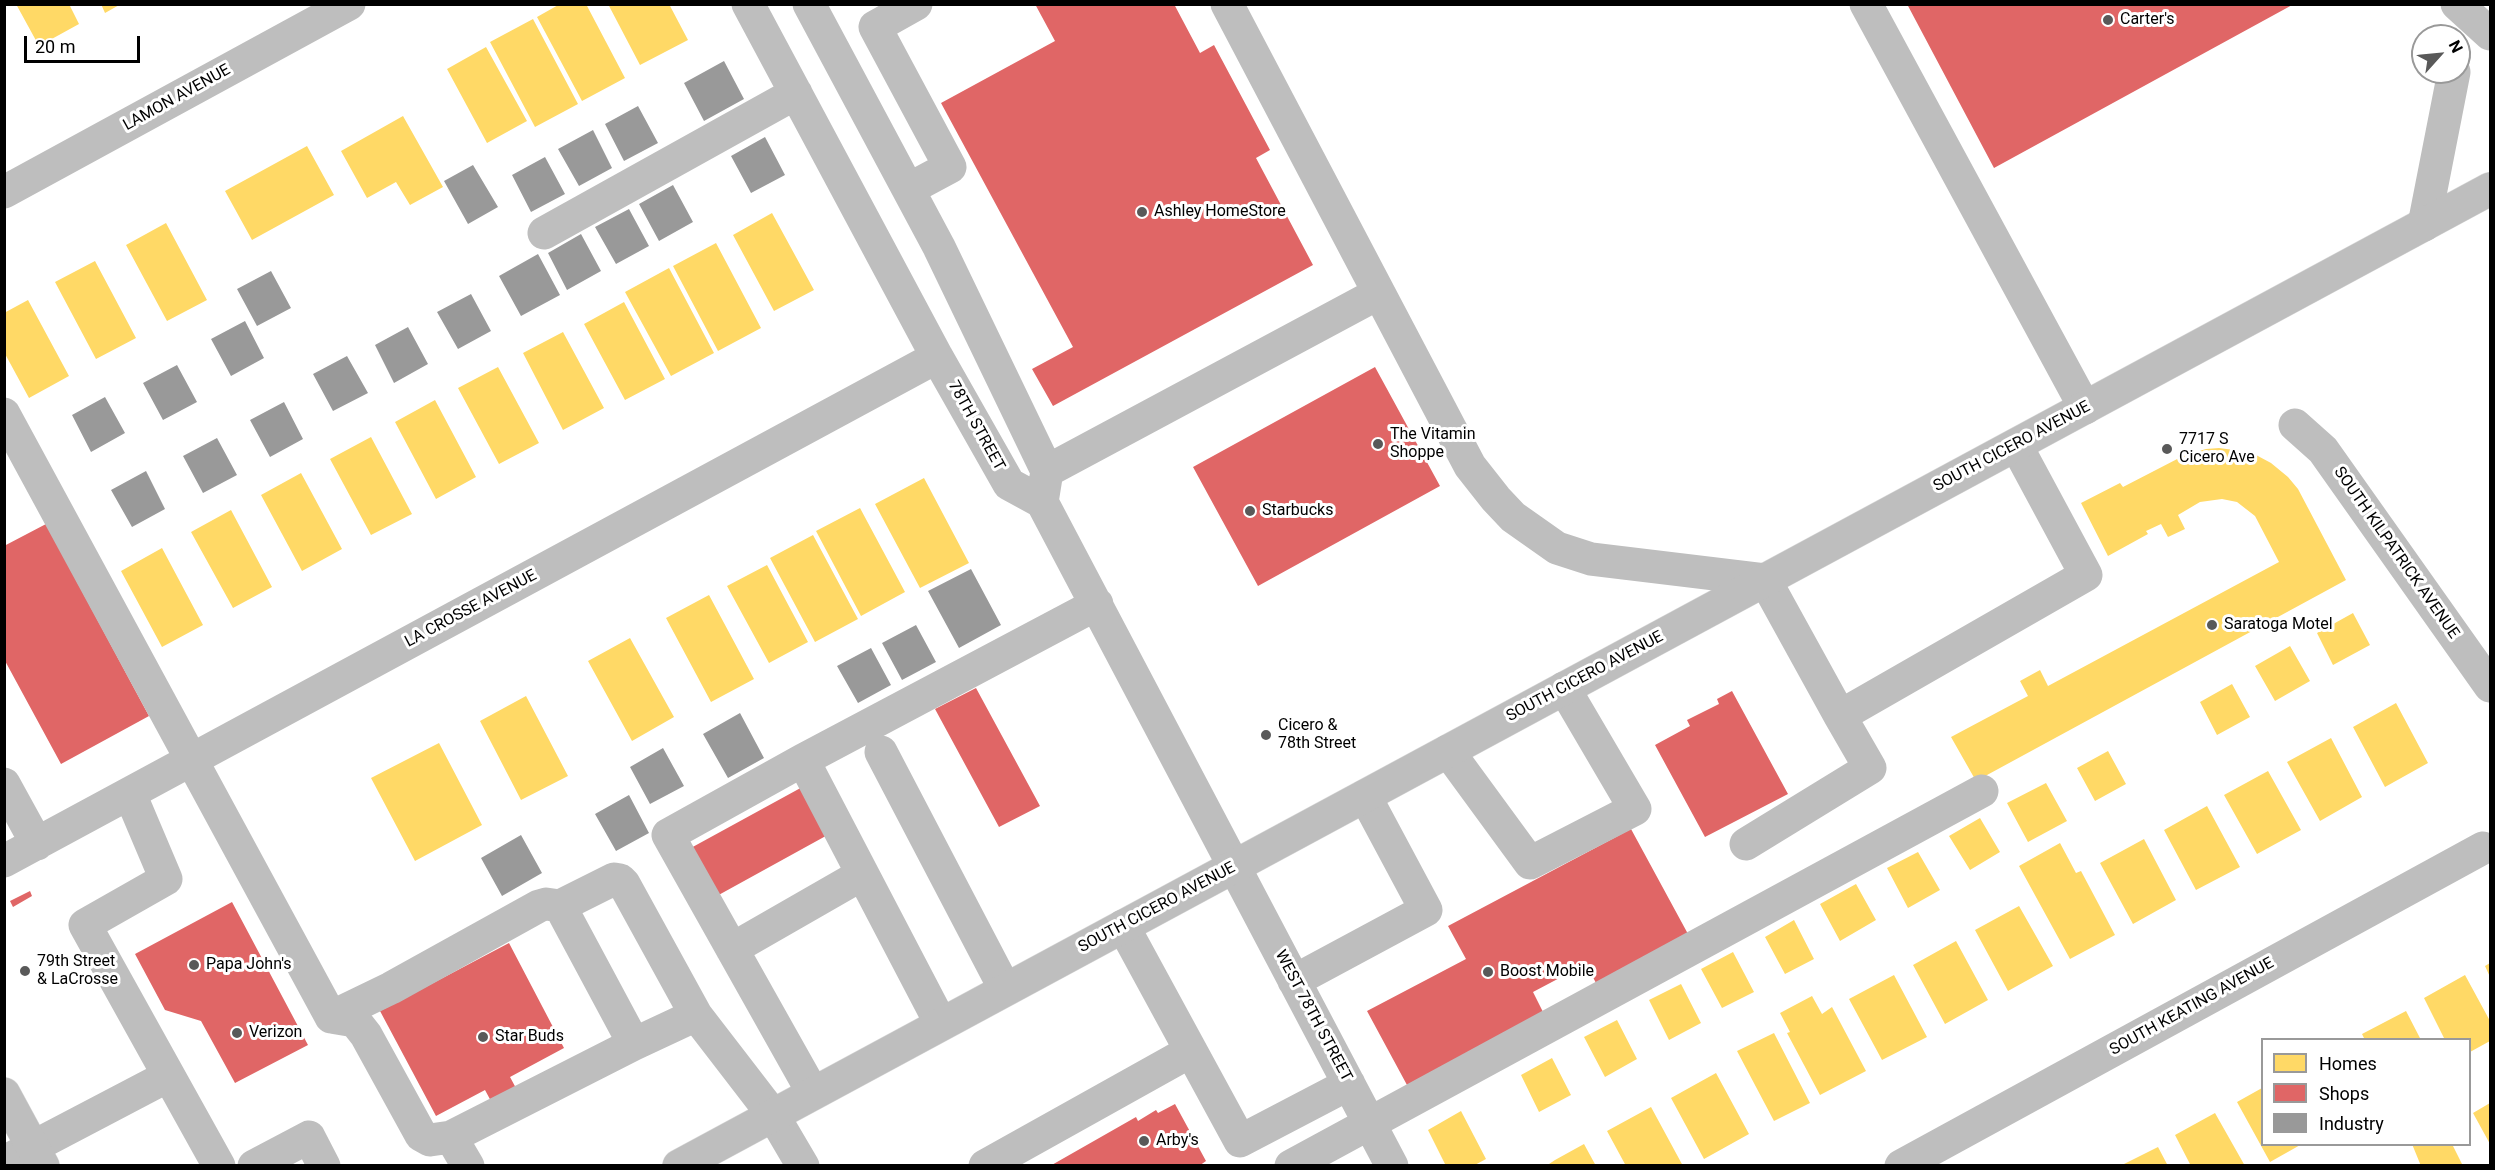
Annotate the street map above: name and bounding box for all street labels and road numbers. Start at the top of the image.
street label: LAMON AVENUE [120,61,234,135]
street label: 78TH STREET [943,378,1009,474]
street label: SOUTH CICERO AVENUE [1930,397,2094,497]
street label: SOUTH KILPATRICK AVENUE [2329,463,2463,643]
street label: LA CROSSE AVENUE [402,566,540,652]
street label: SOUTH CICERO AVENUE [1503,627,1667,727]
street label: SOUTH CICERO AVENUE [1075,858,1239,958]
street label: WEST 78TH STREET [1270,947,1356,1085]
street label: SOUTH KEATING AVENUE [2107,954,2277,1060]

